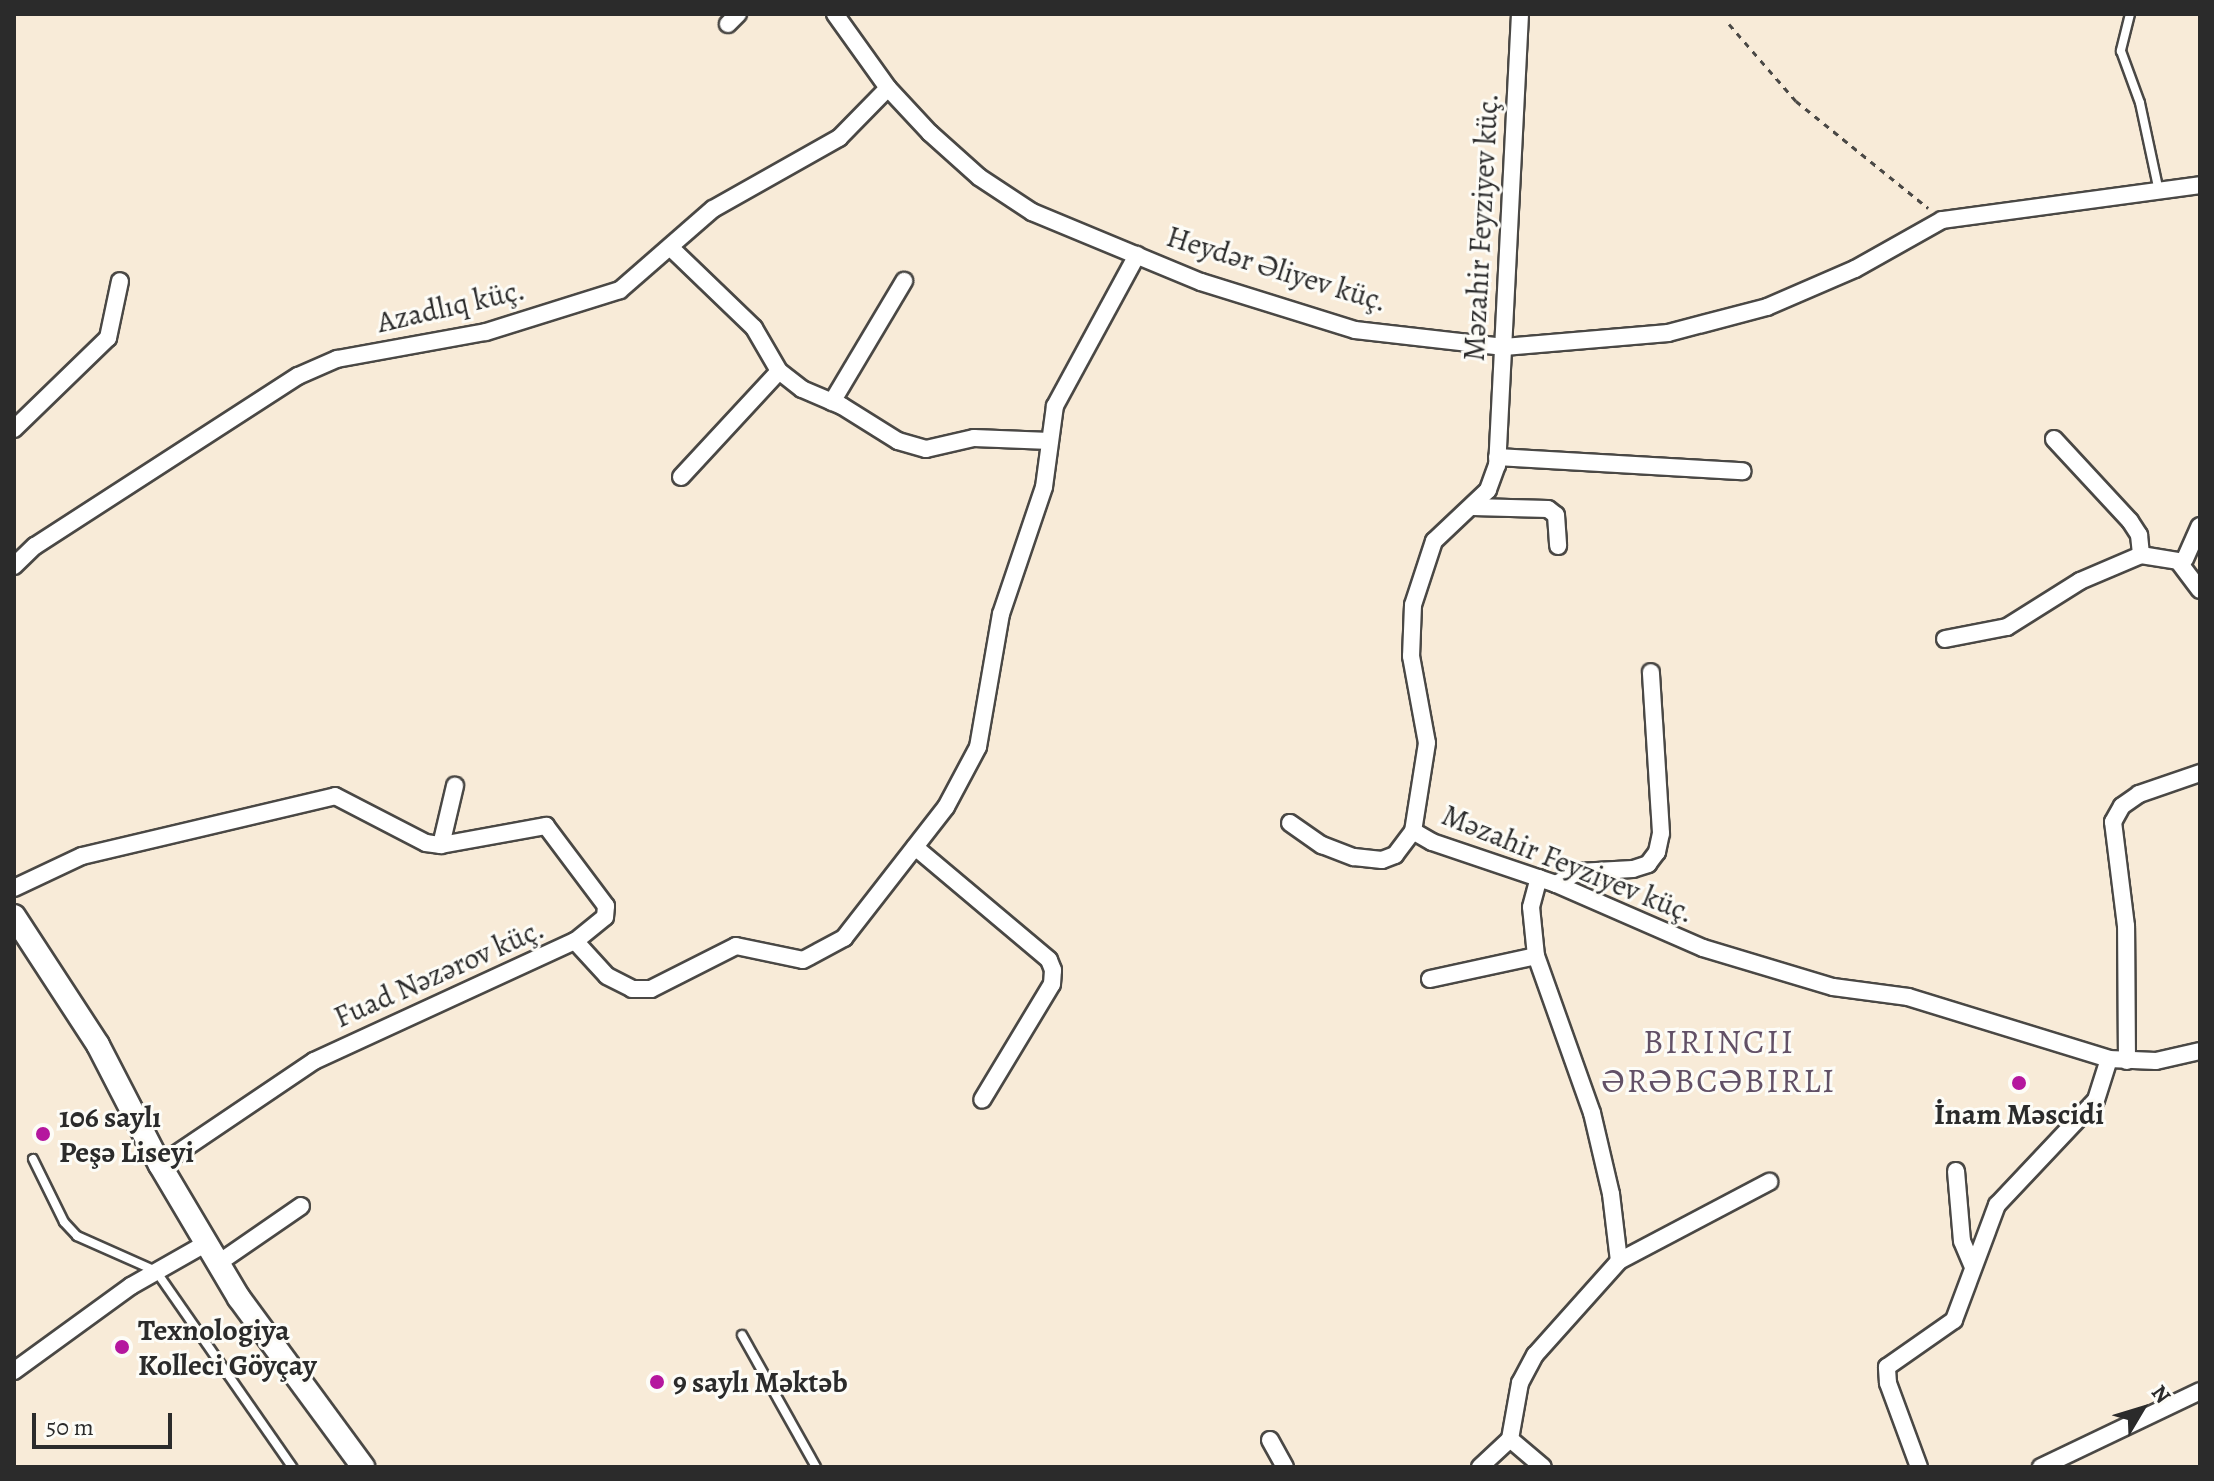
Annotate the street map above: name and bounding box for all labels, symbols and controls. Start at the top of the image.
street label: Məzahir Feyziyev küç. [1456,92,1506,362]
street label: Heydər Əliyev küç. [1162,218,1392,320]
street label: Azadlıq küç. [374,272,528,340]
street label: Məzahir Feyziyev küç. [1437,797,1699,931]
street label: Fuad Nəzərov küç. [328,911,550,1035]
district label: BIRINCII ƏRƏBCƏBIRLI [1602,1021,1836,1100]
marker: İnam Məscidi [2010,1074,2028,1092]
place label: İnam Məscidi [1934,1096,2104,1132]
place label: 106 saylı Peşə Liseyi [59,1099,194,1170]
marker: 106 saylı Peşə Liseyi [34,1125,52,1143]
place label: Texnologiya Kolleci Göyçay [138,1312,317,1382]
marker: Texnologiya Kolleci Göyçay [113,1338,131,1356]
place label: 9 saylı Məktəb [673,1364,848,1400]
north arrow [2102,1369,2182,1449]
marker: 9 saylı Məktəb [648,1373,666,1391]
text: N [2144,1379,2178,1410]
scale bar [36,1397,176,1447]
text: 50 m [46,1411,94,1443]

